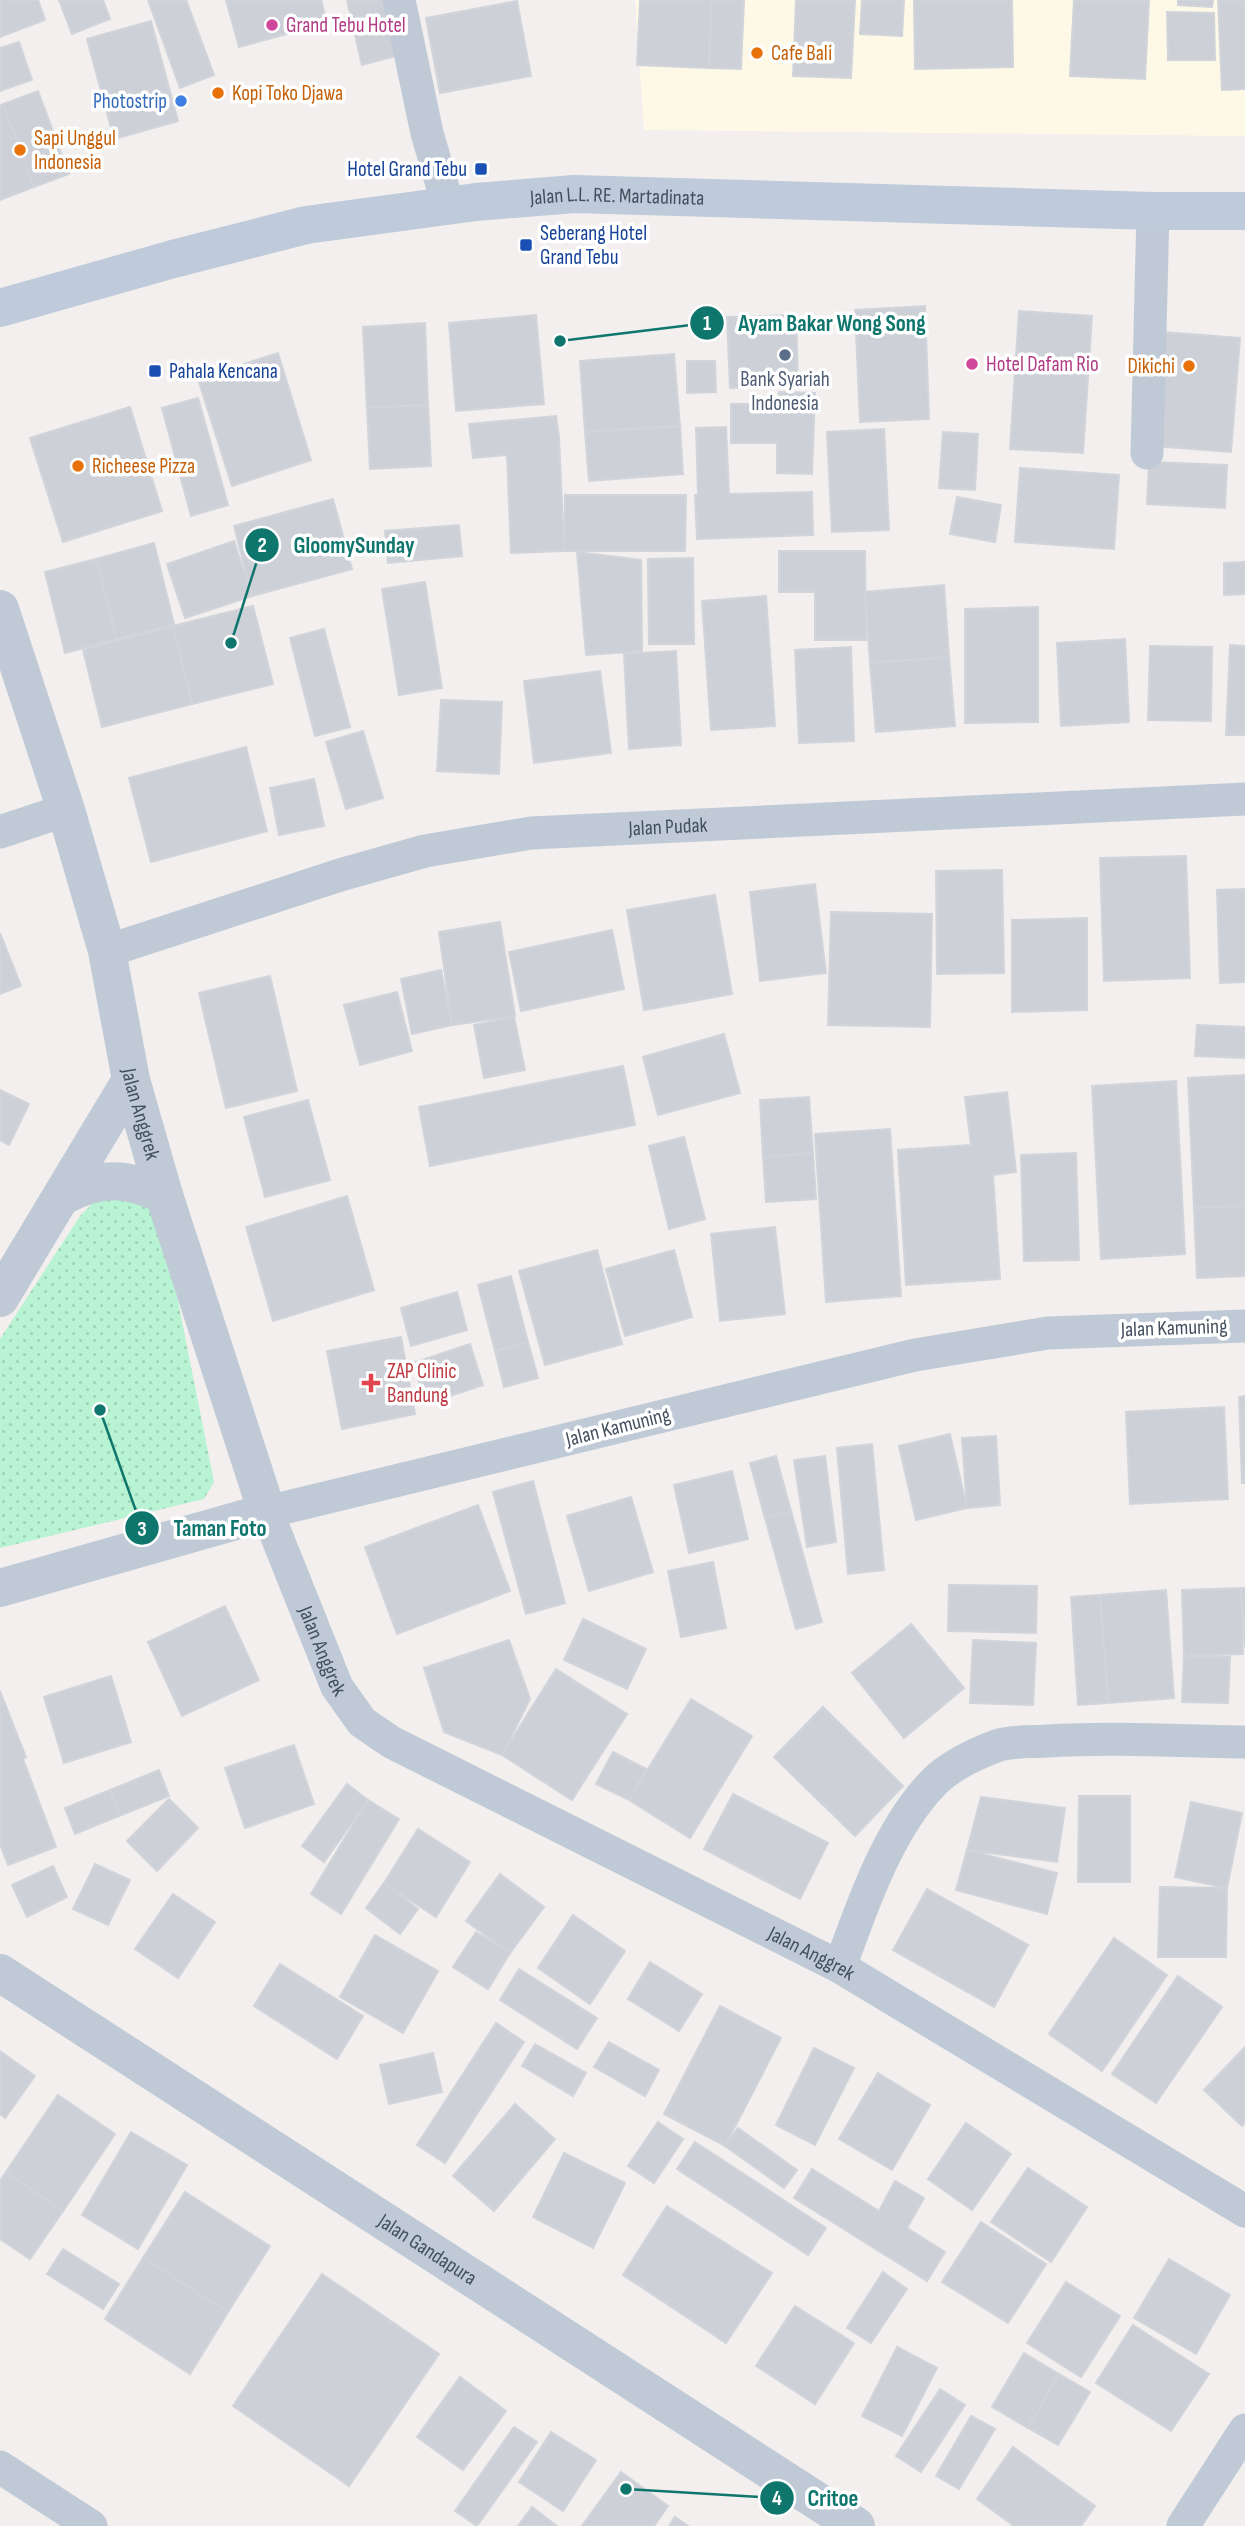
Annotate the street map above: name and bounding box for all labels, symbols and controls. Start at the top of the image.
place label: Grand Tebu Hotel [286,13,406,38]
marker: Grand Tebu Hotel [264,17,280,33]
place label: Cafe Bali [771,41,832,66]
marker: Cafe Bali [749,45,765,61]
place label: Kopi Toko Djawa [232,81,343,106]
marker: Kopi Toko Djawa [210,85,226,101]
place label: Photostrip [93,89,167,114]
marker: Photostrip [173,93,189,109]
place label: Sapi Unggul Indonesia [34,126,116,175]
marker: Sapi Unggul Indonesia [12,142,28,158]
place label: Hotel Grand Tebu [347,157,467,182]
marker: Hotel Grand Tebu [473,161,489,177]
street label: Jalan L.L. RE. Martadinata [528,182,705,210]
place label: Seberang Hotel Grand Tebu [540,221,647,270]
marker: Seberang Hotel Grand Tebu [518,237,534,253]
callout: Ayam Bakar Wong Song [689,301,940,345]
text: Ayam Bakar Wong Song [737,310,926,338]
text: 1 [703,311,711,336]
marker: Bank Syariah Indonesia [777,347,793,363]
place label: Hotel Dafam Rio [986,352,1099,377]
place label: Dikichi [1128,354,1175,379]
marker: Hotel Dafam Rio [964,356,980,372]
marker: Dikichi [1181,358,1197,374]
place label: Pahala Kencana [169,359,278,384]
marker: Pahala Kencana [147,363,163,379]
place label: Bank Syariah Indonesia [740,367,830,416]
place label: Richeese Pizza [92,454,195,479]
marker: Richeese Pizza [70,458,86,474]
callout: GloomySunday [245,523,429,567]
text: GloomySunday [293,532,415,560]
text: 2 [257,533,267,558]
street label: Jalan Pudak [627,812,708,841]
street label: Jalan Anggrek [116,1065,166,1163]
street label: Jalan Kamuning [1119,1314,1228,1342]
place label: ZAP Clinic Bandung [387,1359,457,1408]
marker: ZAP Clinic Bandung [361,1373,381,1393]
street label: Jalan Kamuning [562,1402,673,1452]
callout: Taman Foto [124,1506,281,1550]
text: Taman Foto [173,1515,267,1543]
text: 3 [137,1517,147,1542]
street label: Jalan Anggrek [293,1601,352,1701]
street label: Jalan Anggrek [763,1920,860,1986]
street label: Jalan Gandapura [373,2208,482,2290]
callout: Critoe [759,2476,873,2520]
text: Critoe [808,2485,858,2513]
text: 4 [772,2486,782,2511]

